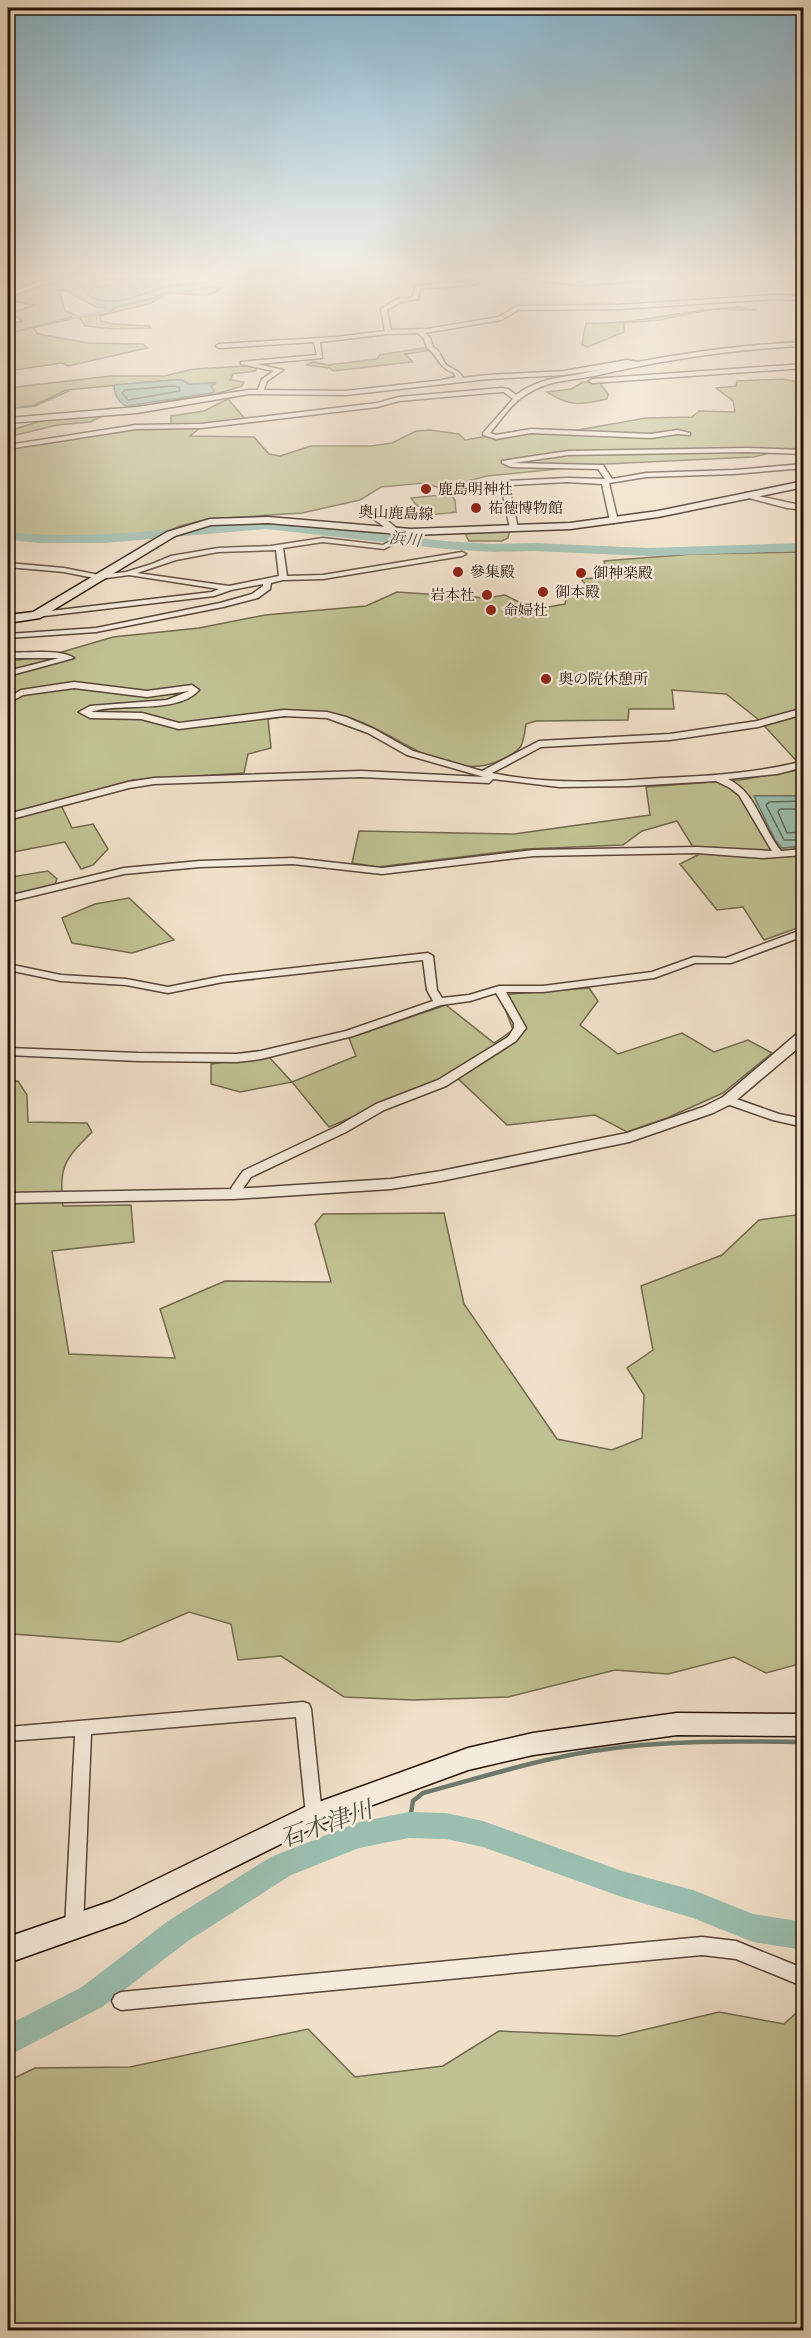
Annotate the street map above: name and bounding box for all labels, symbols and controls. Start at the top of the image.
place label: 鹿島明神社 [438,480,513,498]
marker: 鹿島明神社 [419,482,433,496]
place label: 祐徳博物館 [488,499,563,517]
marker: 祐徳博物館 [469,501,483,515]
street label: 奥山鹿島線 [358,503,434,523]
water label: 浜川 [388,528,424,550]
place label: 參集殿 [470,563,515,581]
place label: 御神楽殿 [593,564,653,582]
marker: 參集殿 [451,565,465,579]
marker: 御神楽殿 [574,566,588,580]
place label: 御本殿 [555,583,600,601]
marker: 御本殿 [536,585,550,599]
place label: 岩本社 [430,586,475,604]
marker: 岩本社 [480,588,494,602]
place label: 命婦社 [503,601,548,619]
marker: 命婦社 [484,603,498,617]
place label: 奥の院休憩所 [558,670,648,688]
marker: 奥の院休憩所 [539,672,553,686]
water label: 石木津川 [276,1793,379,1854]

